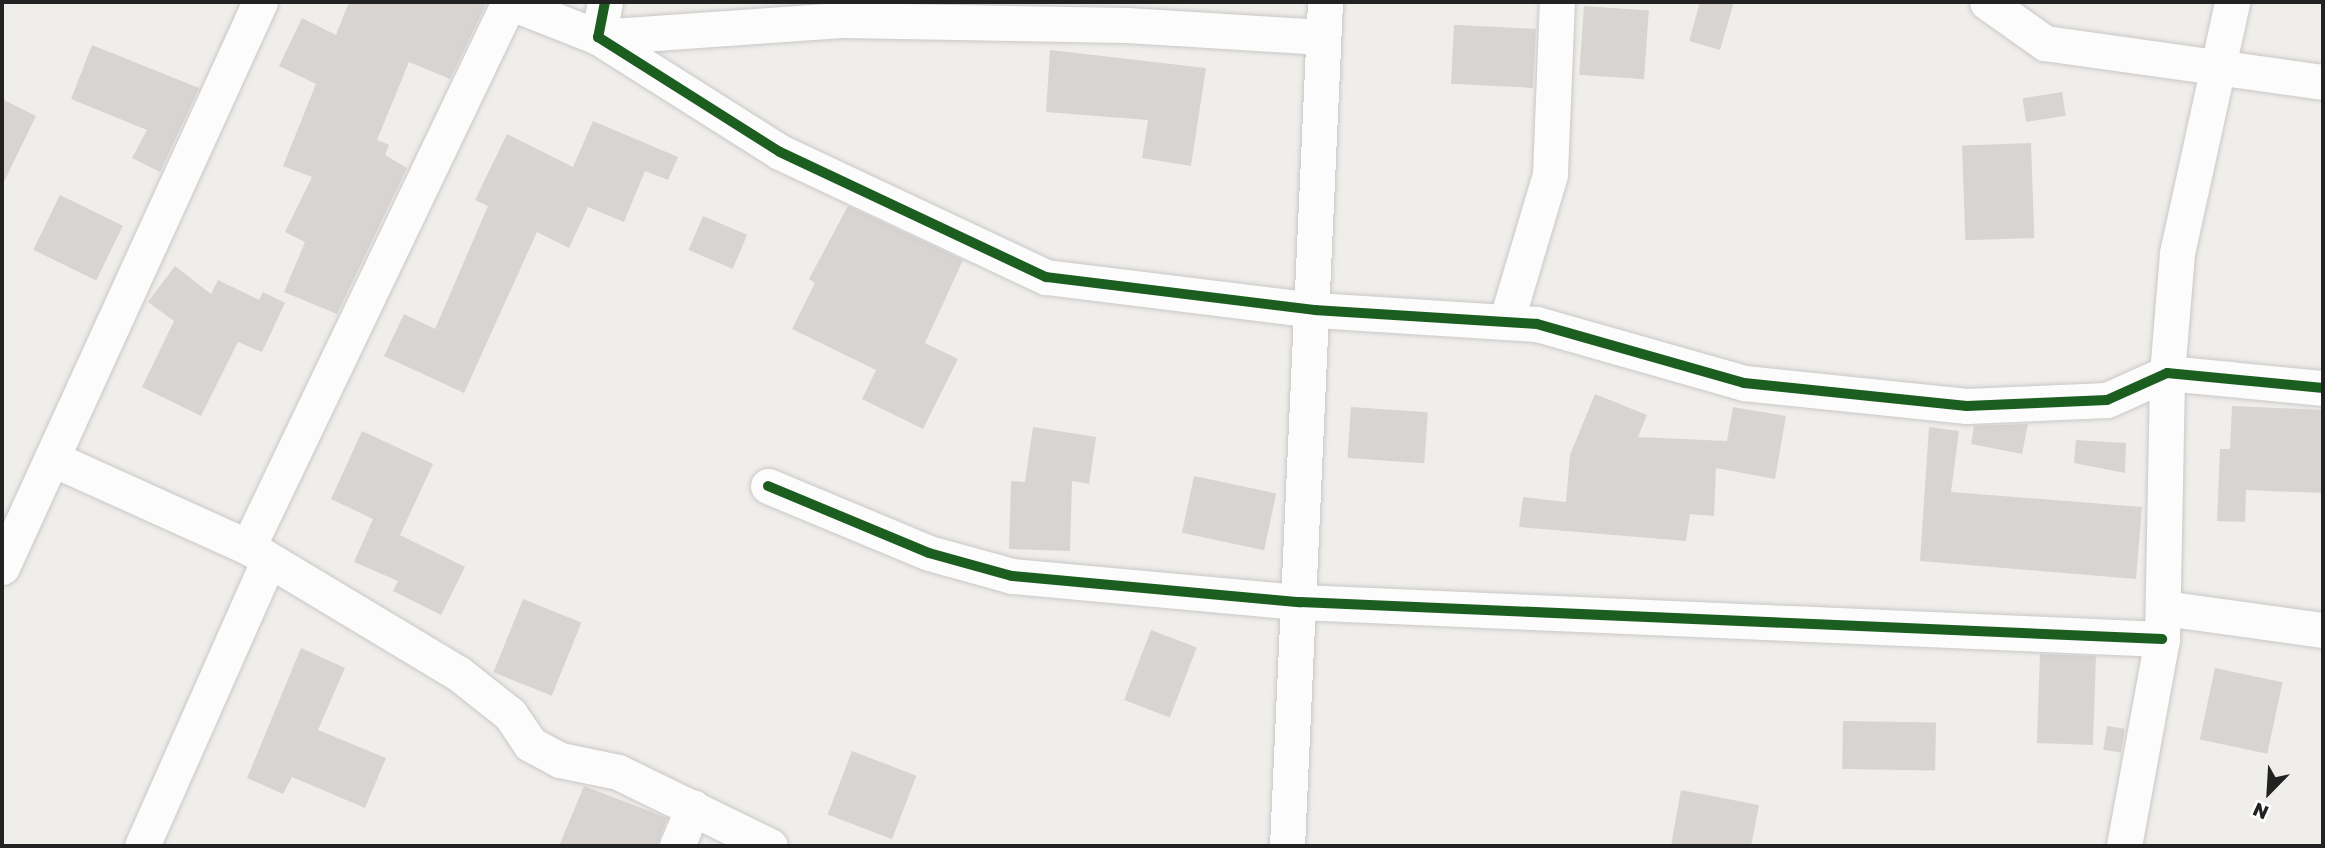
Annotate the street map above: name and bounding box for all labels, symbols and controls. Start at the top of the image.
north arrow [2234,757,2304,827]
text: N [2249,798,2272,825]

